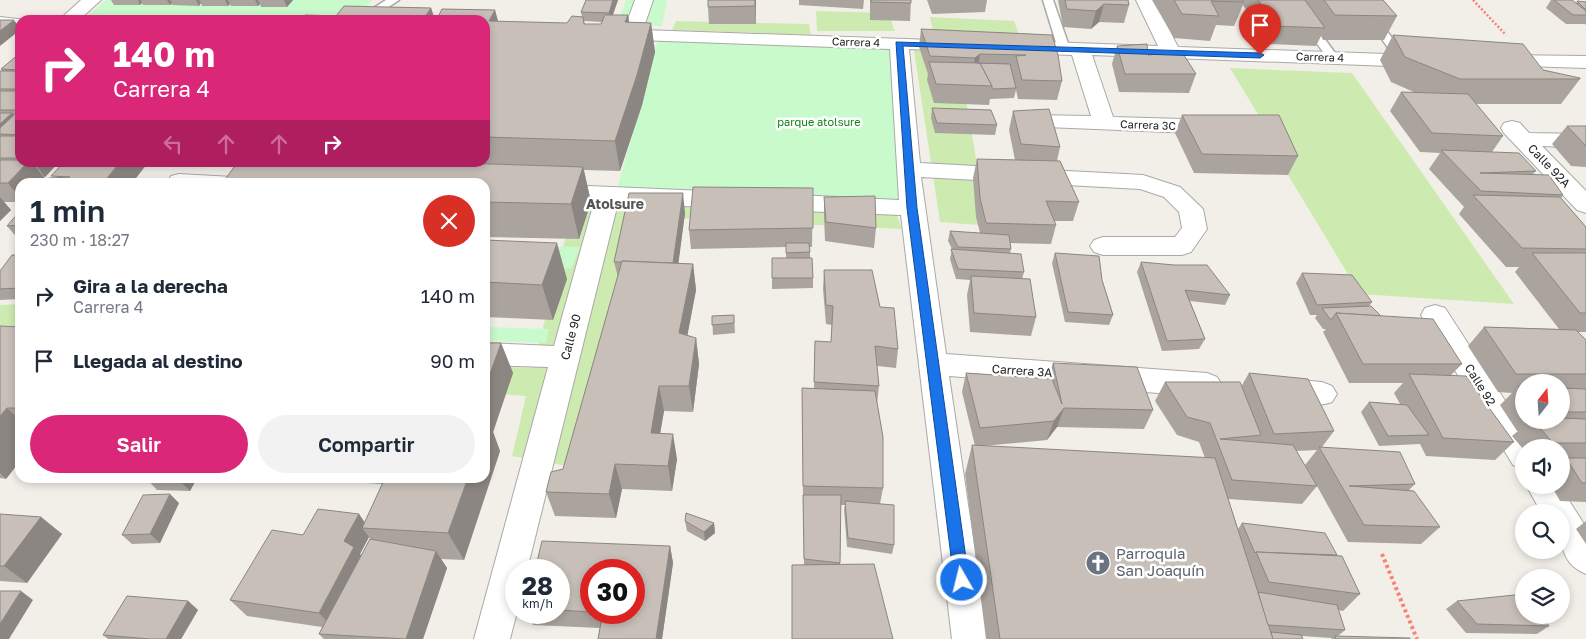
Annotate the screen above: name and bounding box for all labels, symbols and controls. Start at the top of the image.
pin [1239,4,1281,55]
icon: arrive [1246,11,1274,39]
text: 140 m [113,33,215,75]
street label: Carrera 4 [832,34,881,49]
icon: right [30,35,95,100]
street label: Carrera 4 [1296,49,1345,64]
text: Carrera 4 [113,75,210,102]
park label: parque atolsure [777,115,861,128]
street label: Carrera 3C [1120,117,1176,132]
icon: left [159,130,187,158]
icon: ahead [212,130,240,158]
icon: ahead [265,130,293,158]
icon: right [318,130,346,158]
street label: Calle 92A [1525,141,1574,191]
text: 1 min [30,193,105,229]
button: close [423,195,475,247]
district label: Atolsure [586,195,644,212]
text: 230 m · 18:27 [30,230,130,250]
text: Gira a la derecha [73,274,228,297]
icon: right [30,282,58,310]
text: 140 m [421,284,475,307]
text: Carrera 4 [73,297,143,317]
street label: Calle 90 [557,312,584,362]
icon: arrive [30,347,58,375]
text: Llegada al destino [73,349,243,372]
text: 90 m [430,349,475,372]
street label: Carrera 3A [991,361,1053,380]
street label: Calle 92 [1462,361,1499,409]
north arrow [1515,374,1570,429]
map controls [1515,374,1570,624]
button: Salir [30,415,248,473]
button: Compartir [258,415,475,473]
button: sound [1515,439,1570,494]
button: search [1515,504,1570,559]
place label: Parroquia San Joaquín [1116,544,1204,579]
church icon: Parroquia San Joaquín [1085,550,1111,576]
position arrow [935,553,987,605]
speed limit sign: 30 [580,559,645,624]
button: layers [1515,569,1570,624]
text: 28 [522,570,553,601]
text: km/h [522,596,553,611]

